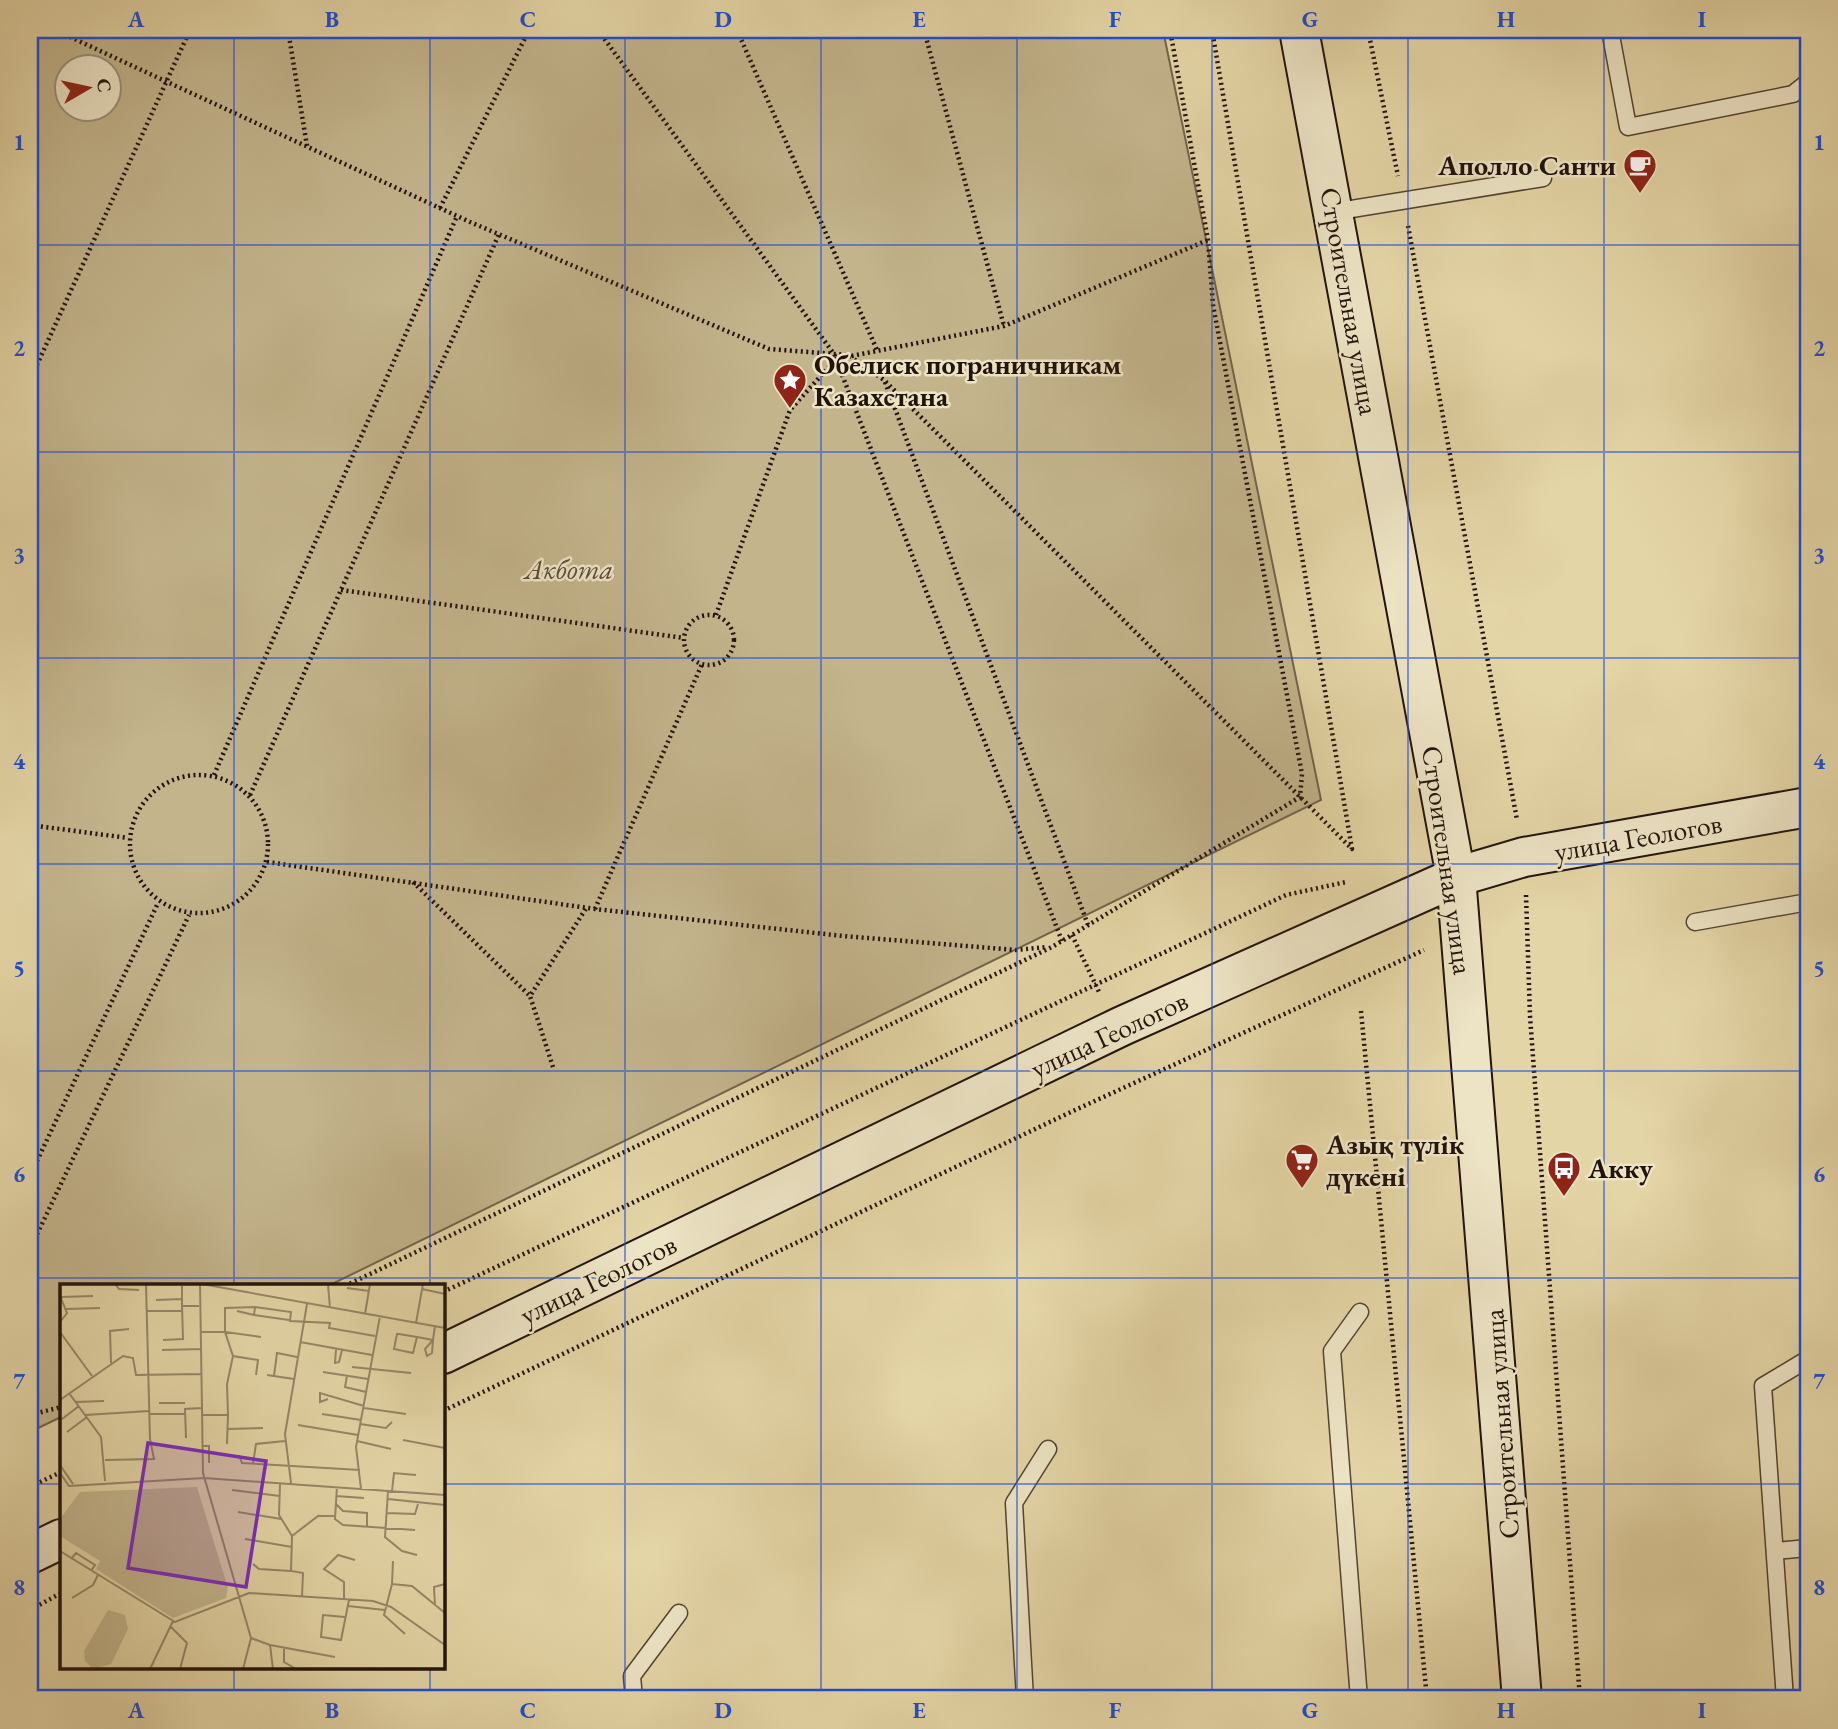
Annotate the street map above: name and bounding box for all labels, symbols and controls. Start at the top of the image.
text: A [127,4,145,34]
text: B [325,4,339,34]
text: C [520,4,536,34]
text: D [714,4,732,34]
text: E [912,4,926,34]
text: F [1109,4,1122,34]
text: G [1302,4,1318,34]
text: H [1497,4,1515,34]
text: I [1698,4,1706,34]
north arrow [52,52,122,122]
text: С [91,77,118,94]
text: 1 [13,127,25,157]
text: 1 [1813,127,1825,157]
cafe icon: Аполло Санти [1621,146,1659,195]
place label: Аполло Санти [1437,147,1616,183]
street label: Строительная улица [1312,184,1388,418]
text: 2 [13,333,25,363]
text: 2 [1813,333,1825,363]
place label: Обелиск пограничникам Казахстана [814,346,1121,414]
place icon: Обелиск пограничникам Казахстана [771,361,809,410]
text: 3 [13,540,25,570]
text: 3 [1813,540,1825,570]
park label: Акбота [523,551,613,587]
street label: Строительная улица [1414,743,1482,977]
text: 4 [13,746,26,776]
text: 4 [1813,746,1826,776]
street label: улица Геологов [1551,805,1725,869]
text: 5 [13,953,25,983]
text: 5 [1813,953,1825,983]
street label: улица Геологов [1024,982,1194,1086]
place label: Азық түлік дүкені [1325,1126,1465,1194]
supermarket icon: Азық түлік дүкені [1283,1141,1321,1190]
bus stop icon: Акку [1545,1149,1583,1198]
place label: Акку [1587,1150,1653,1186]
text: 6 [13,1159,25,1189]
text: 6 [1813,1159,1825,1189]
street label: улица Геологов [514,1226,682,1332]
inset map [60,1284,444,1670]
street label: Строительная улица [1475,1307,1527,1540]
text: 7 [13,1366,26,1396]
text: 7 [1813,1366,1826,1396]
text: 8 [13,1572,25,1602]
text: 8 [1813,1572,1825,1602]
text: A [127,1695,145,1725]
text: B [325,1695,339,1725]
text: C [520,1695,536,1725]
text: D [714,1695,732,1725]
text: E [912,1695,926,1725]
text: F [1109,1695,1122,1725]
text: G [1302,1695,1318,1725]
text: H [1497,1695,1515,1725]
text: I [1698,1695,1706,1725]

